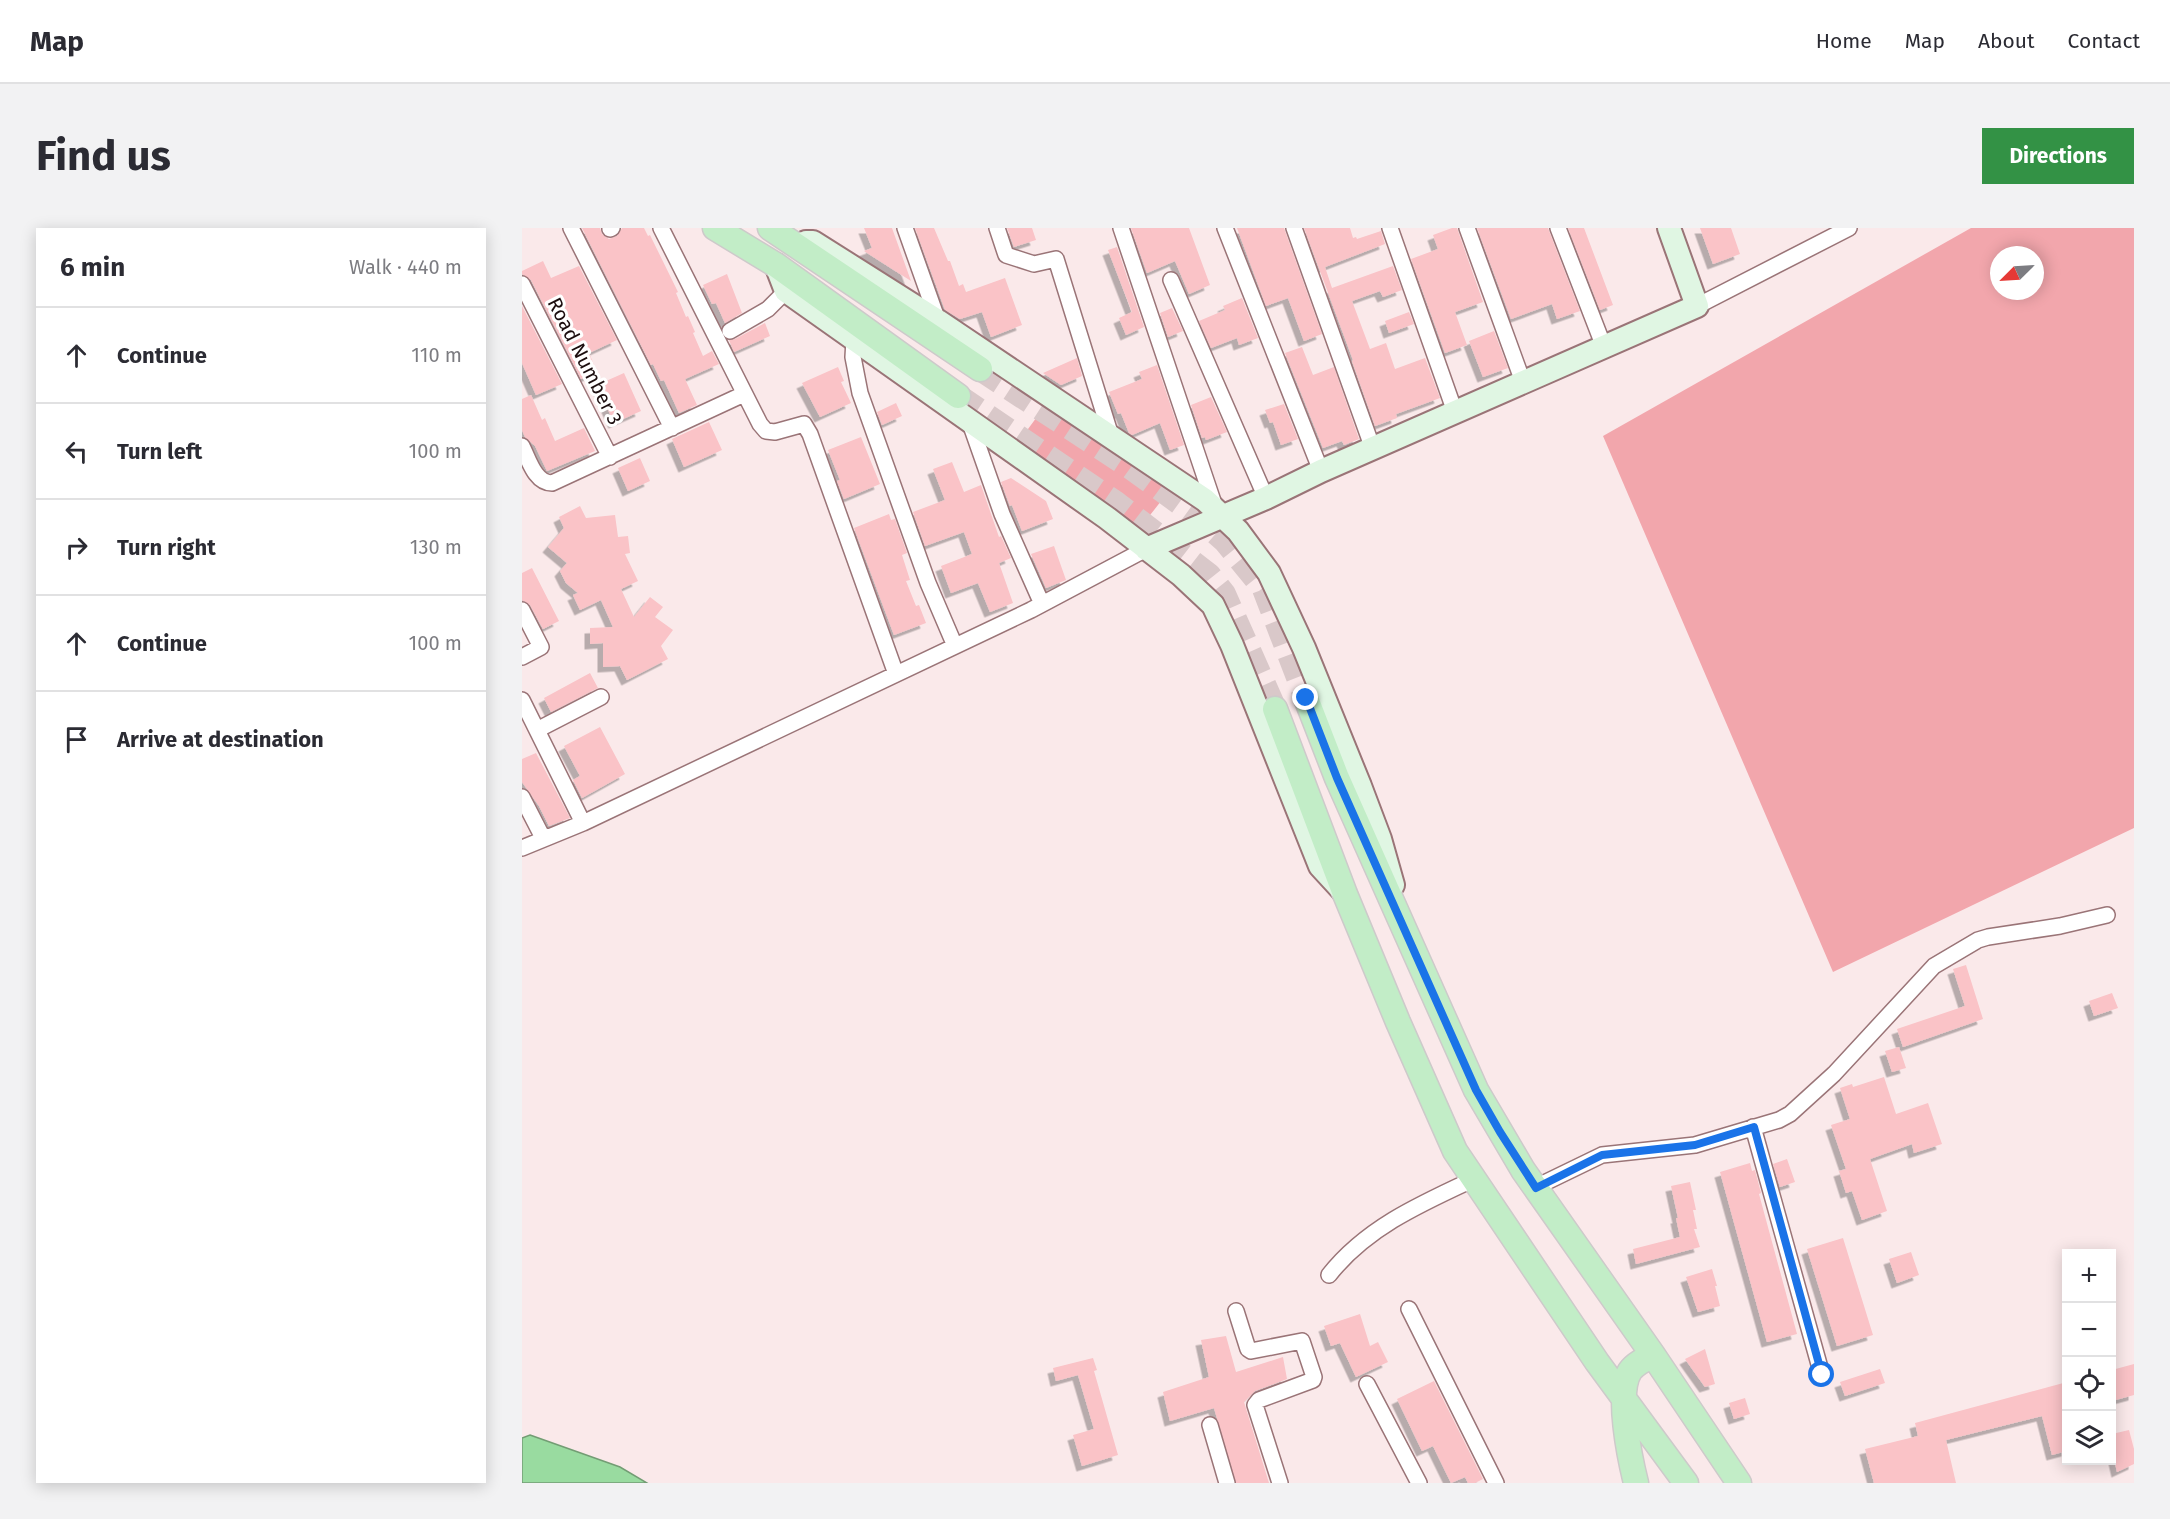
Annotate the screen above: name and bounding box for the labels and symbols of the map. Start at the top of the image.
north arrow [1990,246,2044,300]
street label: Road Number 3 [543,293,627,429]
route end [1292,684,1318,710]
route start [1808,1361,1834,1387]

